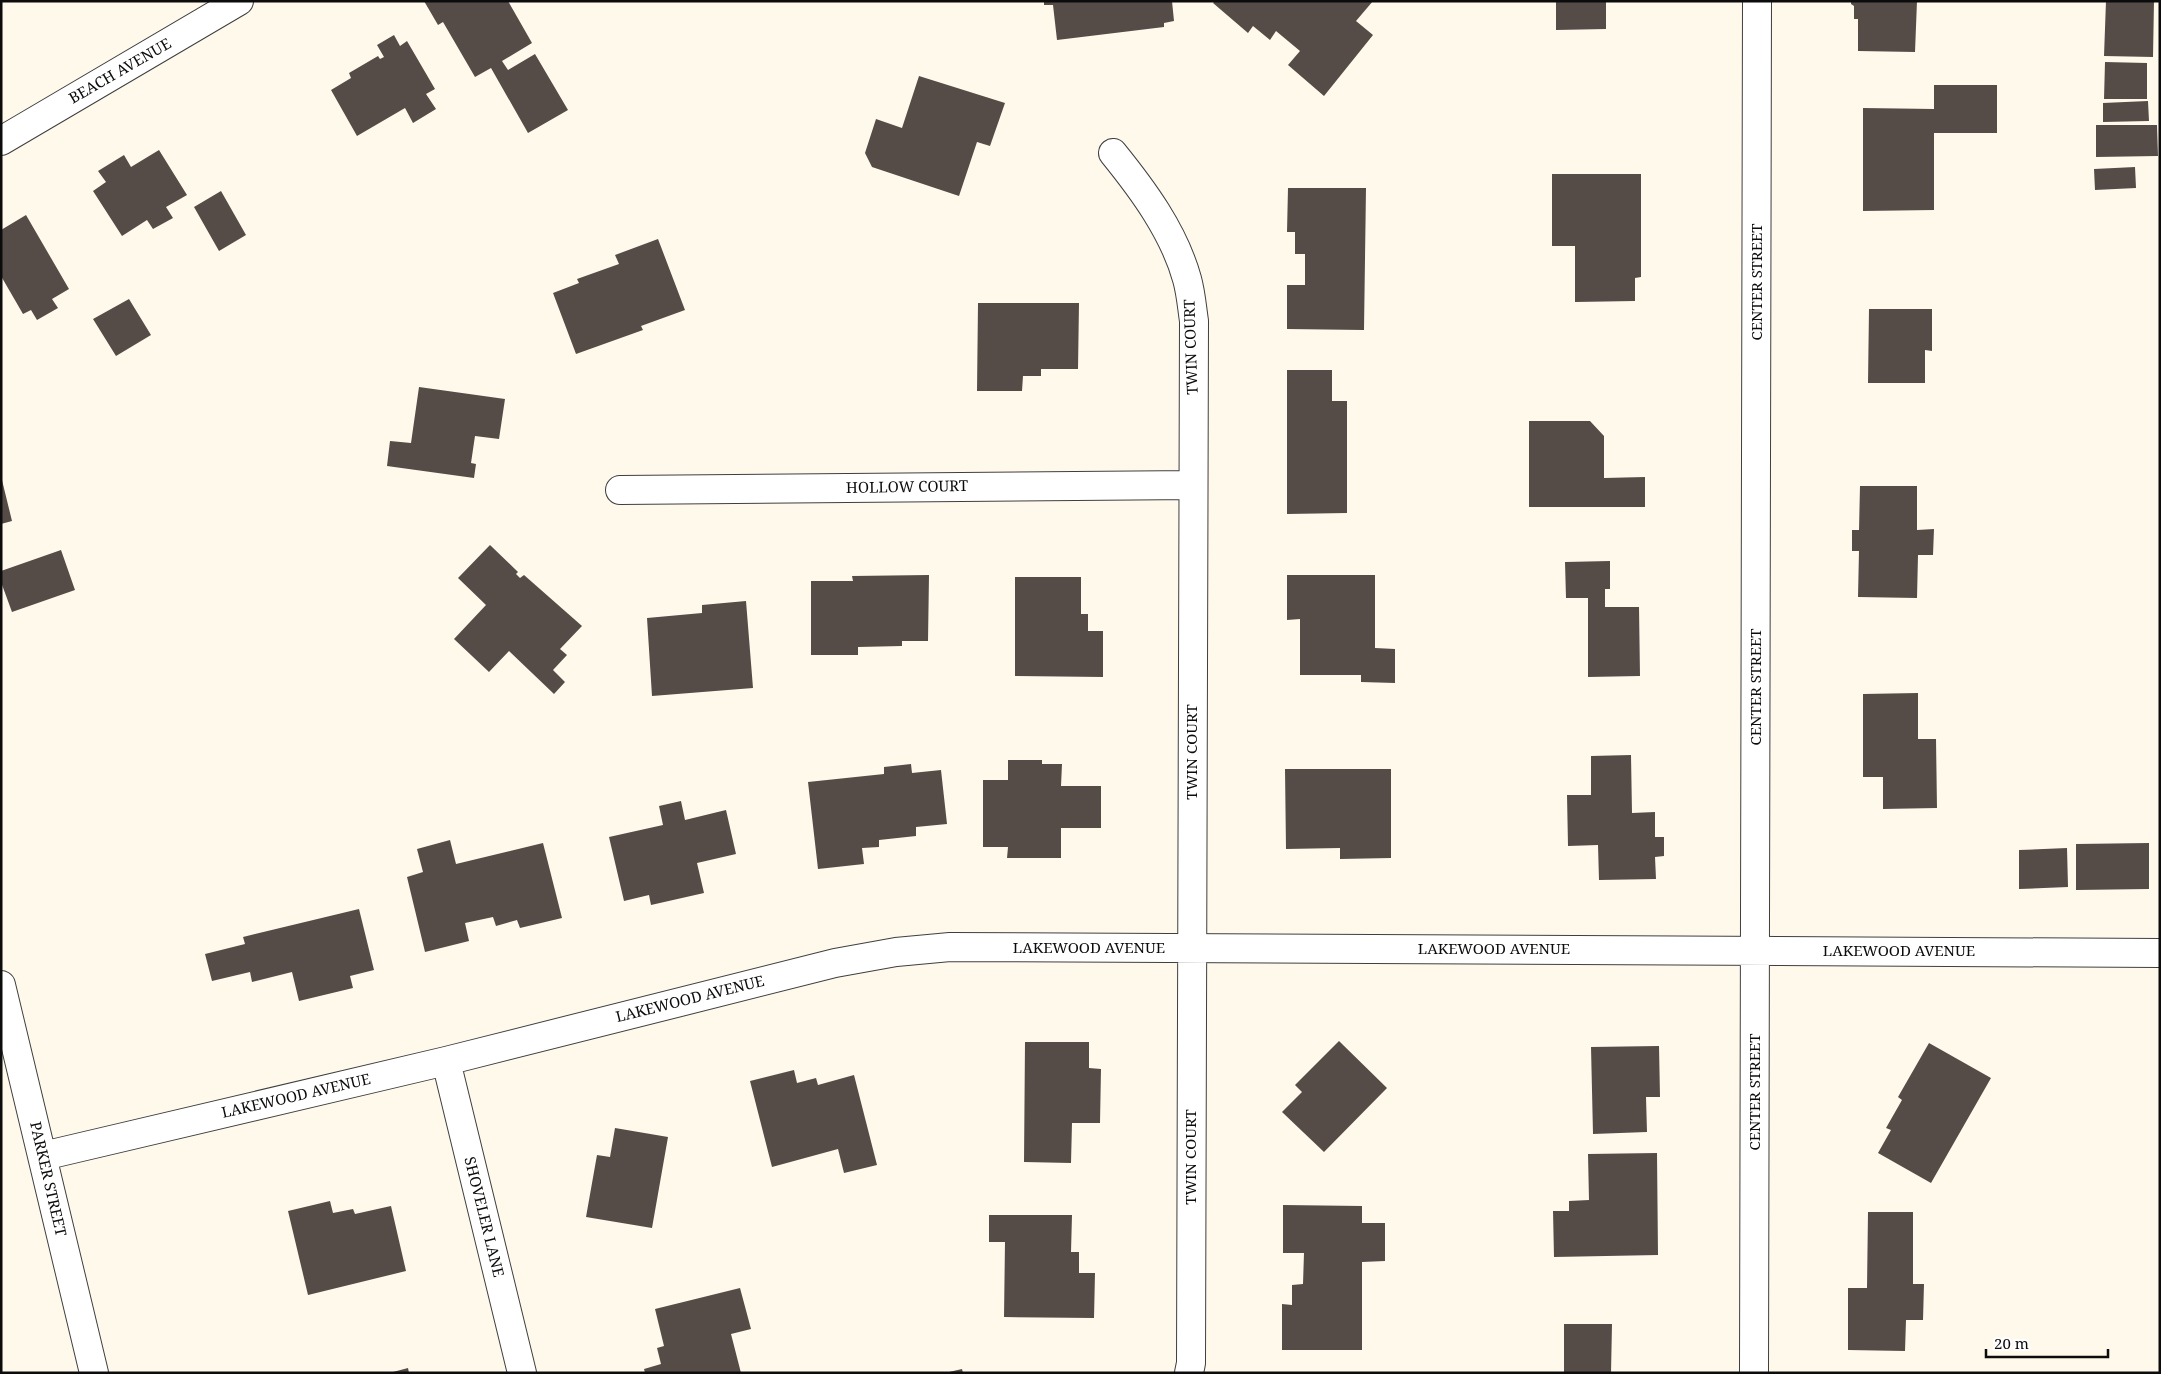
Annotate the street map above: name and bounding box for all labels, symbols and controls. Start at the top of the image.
street label: BEACH AVENUE [65,33,174,108]
street label: CENTER STREET [1746,223,1766,341]
street label: TWIN COURT [1178,299,1202,395]
street label: HOLLOW COURT [846,475,968,497]
street label: CENTER STREET [1745,628,1765,746]
street label: TWIN COURT [1181,704,1201,800]
street label: LAKEWOOD AVENUE [1013,937,1165,957]
street label: LAKEWOOD AVENUE [1418,938,1570,958]
street label: LAKEWOOD AVENUE [1823,940,1975,960]
street label: LAKEWOOD AVENUE [613,970,766,1026]
street label: CENTER STREET [1744,1033,1764,1151]
street label: LAKEWOOD AVENUE [219,1068,372,1122]
street label: TWIN COURT [1180,1109,1200,1205]
street label: PARKER STREET [26,1119,72,1238]
street label: SHOVELER LANE [460,1154,510,1279]
scale bar [1986,1326,2108,1358]
text: 20 m [1994,1333,2029,1353]

